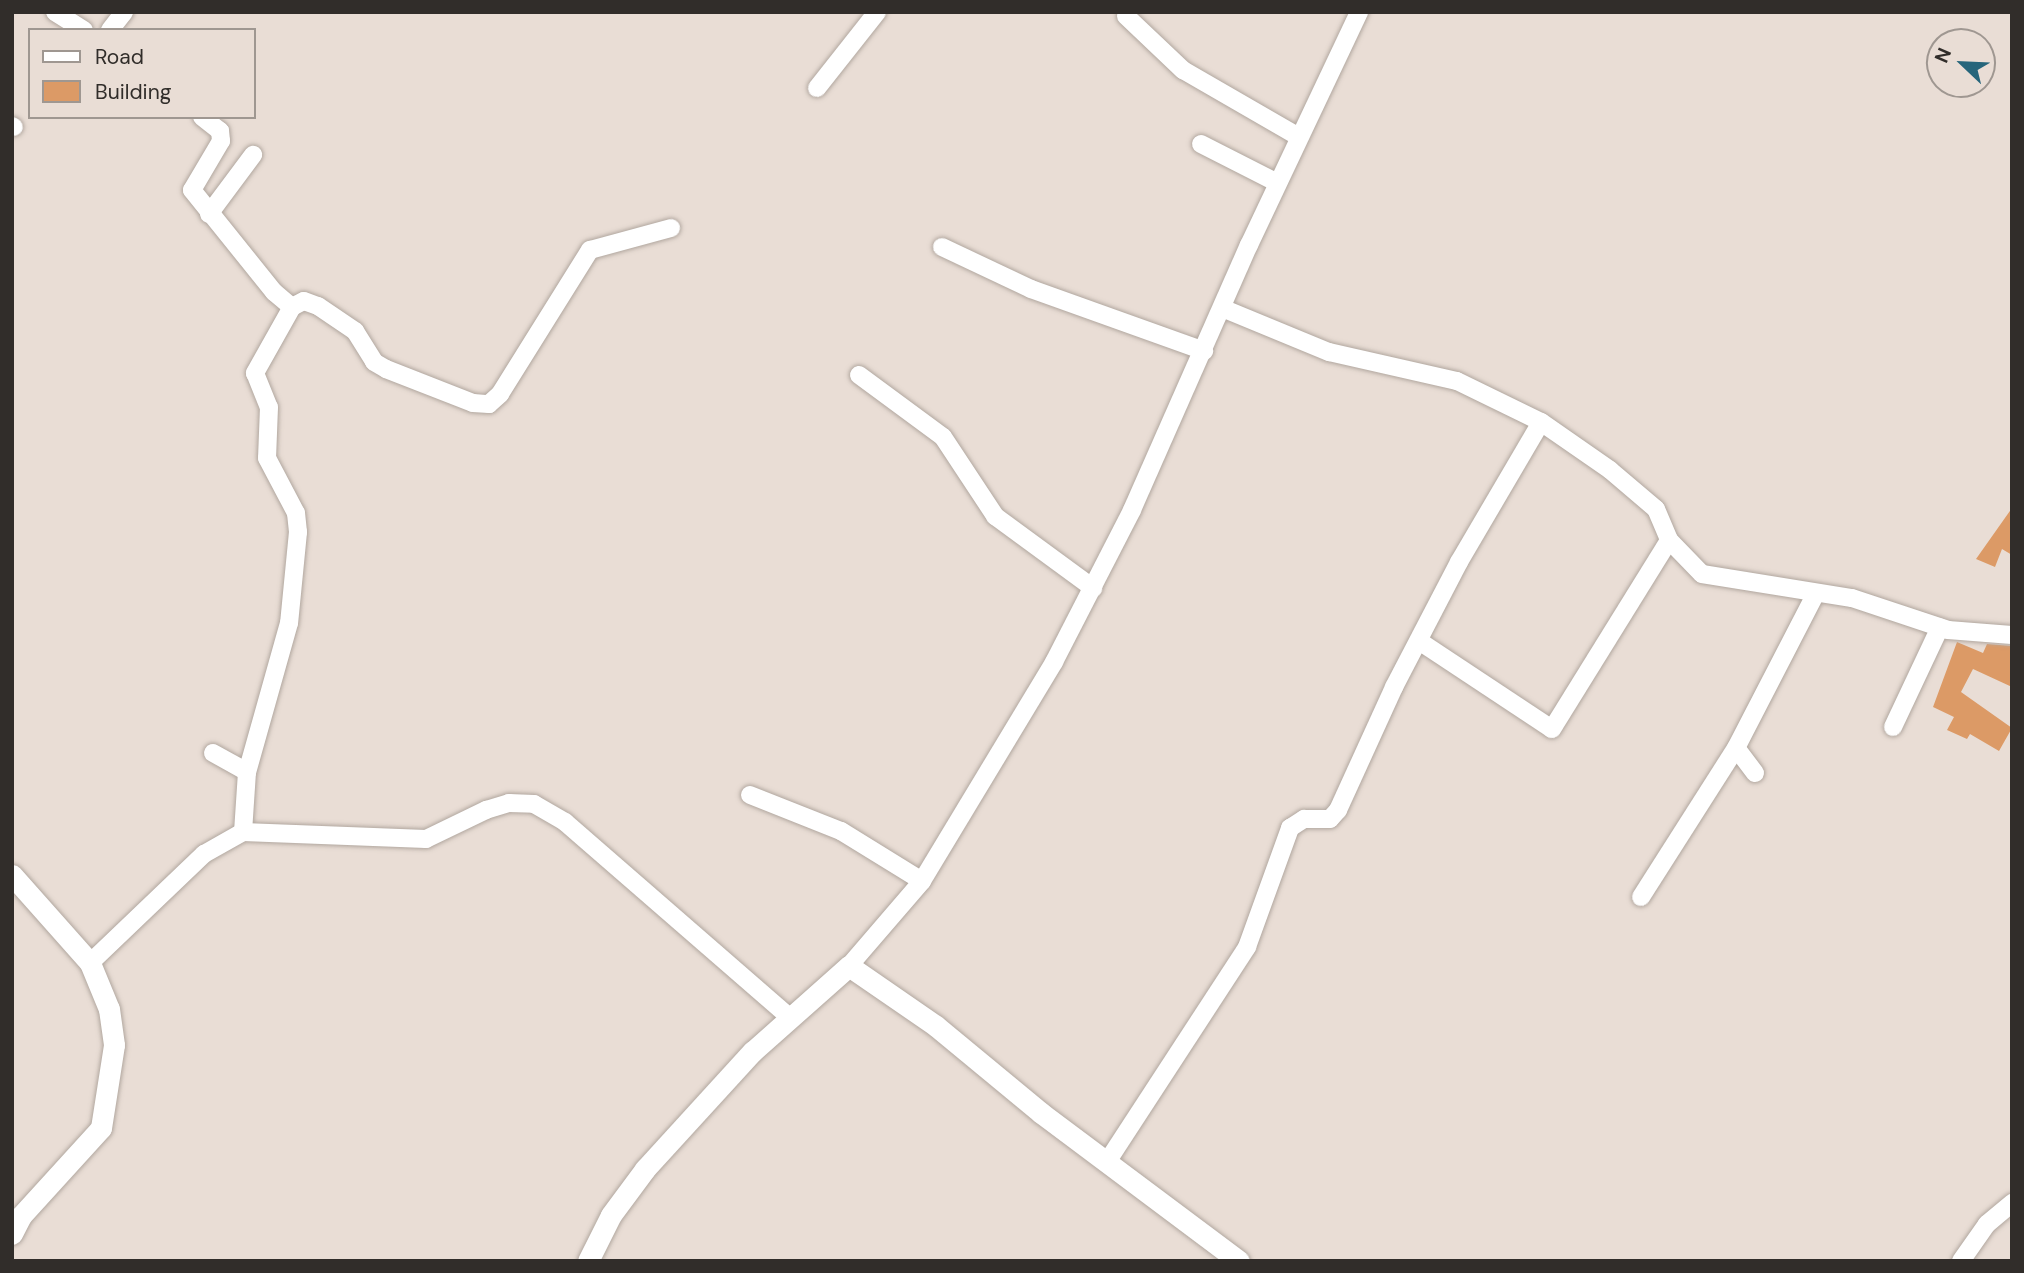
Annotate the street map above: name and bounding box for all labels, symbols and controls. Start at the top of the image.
legend [28,28,256,119]
north arrow [1926,28,1996,98]
text: Road [95,43,144,71]
text: N [1929,44,1957,67]
text: Building [95,78,171,106]

